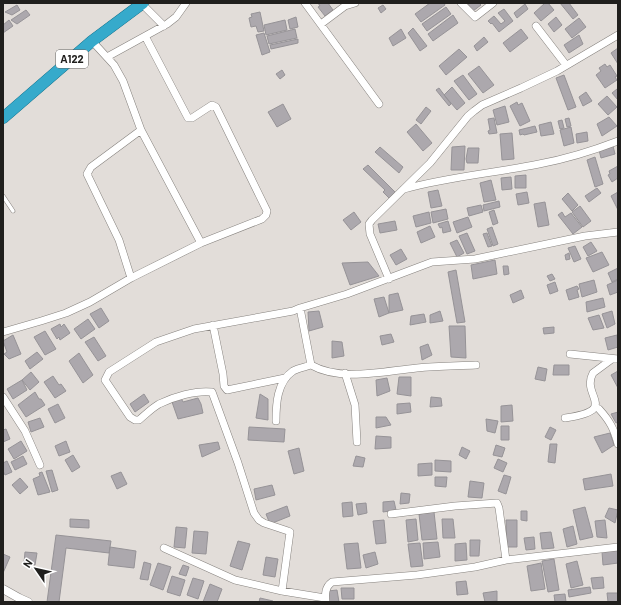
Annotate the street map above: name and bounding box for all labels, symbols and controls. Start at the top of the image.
road number: A122 [56,50,88,68]
north arrow [16,549,56,589]
text: N [20,556,35,570]

